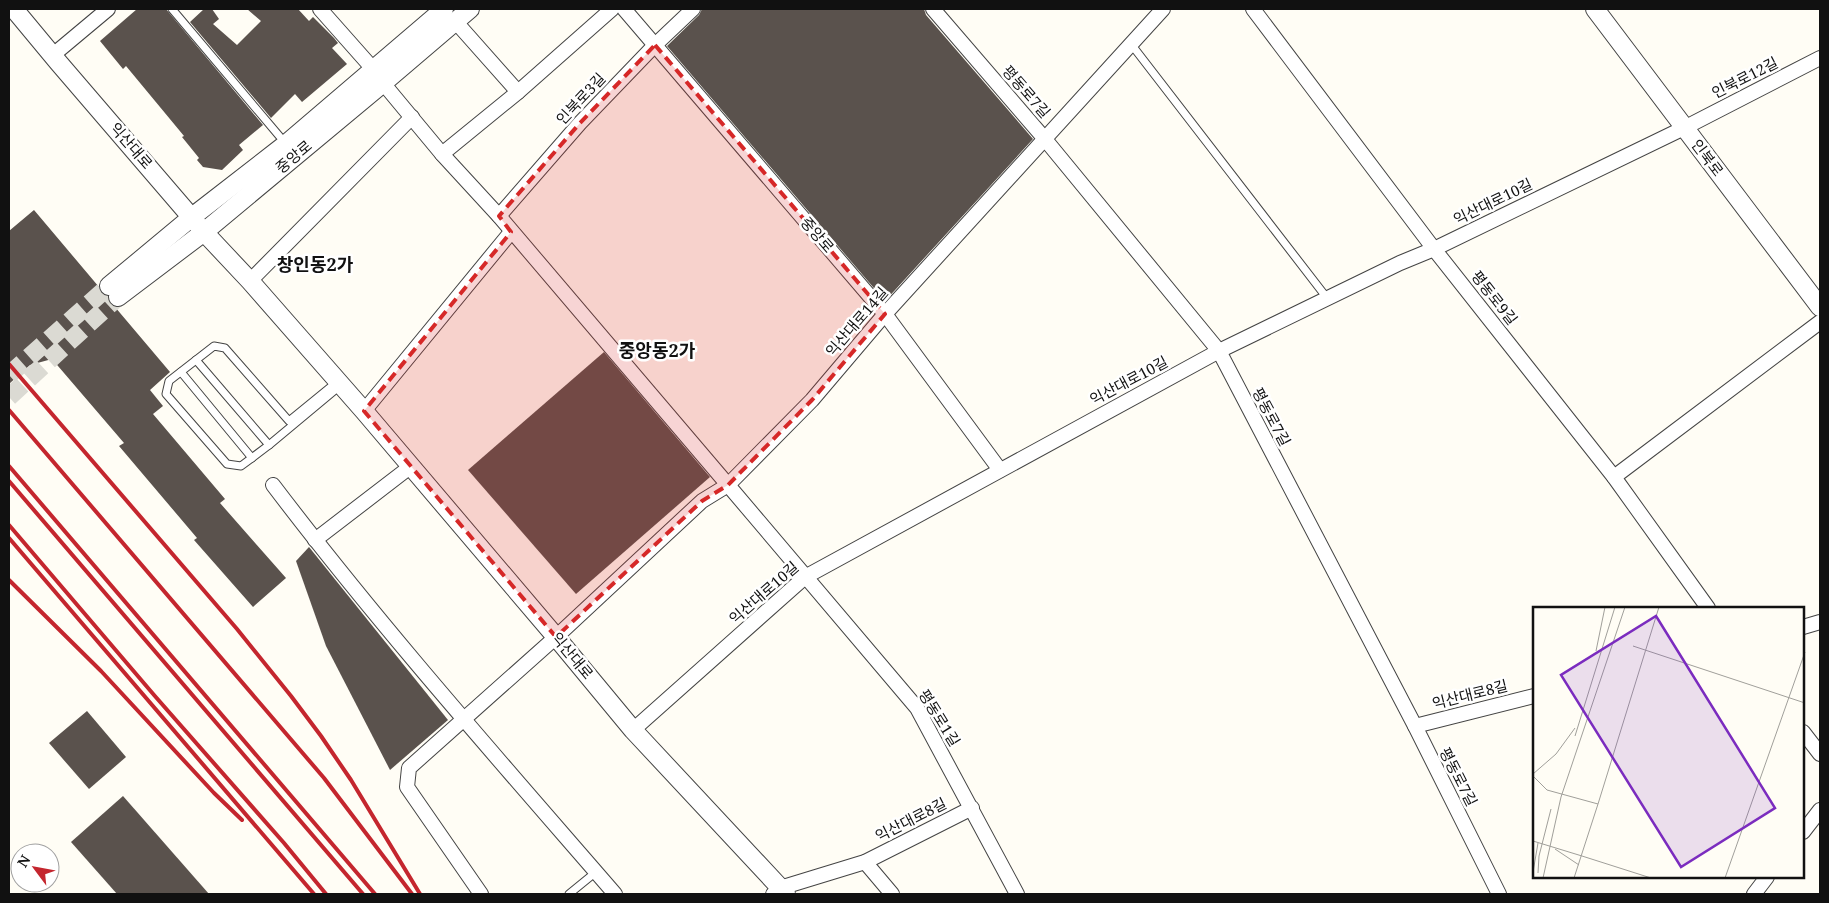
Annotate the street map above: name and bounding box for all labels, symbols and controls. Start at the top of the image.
street label: 인북로12길 [1708,52,1781,102]
street label: 평동로7길 [998,61,1055,122]
street label: 인북로3길 [551,68,609,128]
street label: 익산대로 [106,118,157,173]
street label: 중앙로 [271,135,316,177]
street label: 인북로 [1687,135,1728,180]
street label: 익산대로10길 [1450,173,1535,229]
street label: 중앙로 [797,212,839,257]
district label: 창인동2가 [277,252,354,276]
street label: 평동로9길 [1467,266,1522,329]
street label: 익산대로14길 [821,282,892,360]
district label: 중앙동2가 [619,338,696,362]
street label: 익산대로10길 [1086,351,1171,409]
street label: 평동로7길 [1248,384,1296,449]
street label: 익산대로10길 [724,557,802,628]
inset map [1533,607,1804,878]
street label: 익산대로 [547,628,598,683]
street label: 익산대로8길 [1430,675,1510,713]
street label: 평동로1길 [915,685,965,750]
street label: 평동로7길 [1436,744,1482,809]
street label: 익산대로8길 [872,793,950,846]
north arrow [10,843,60,893]
text: N [13,851,35,871]

